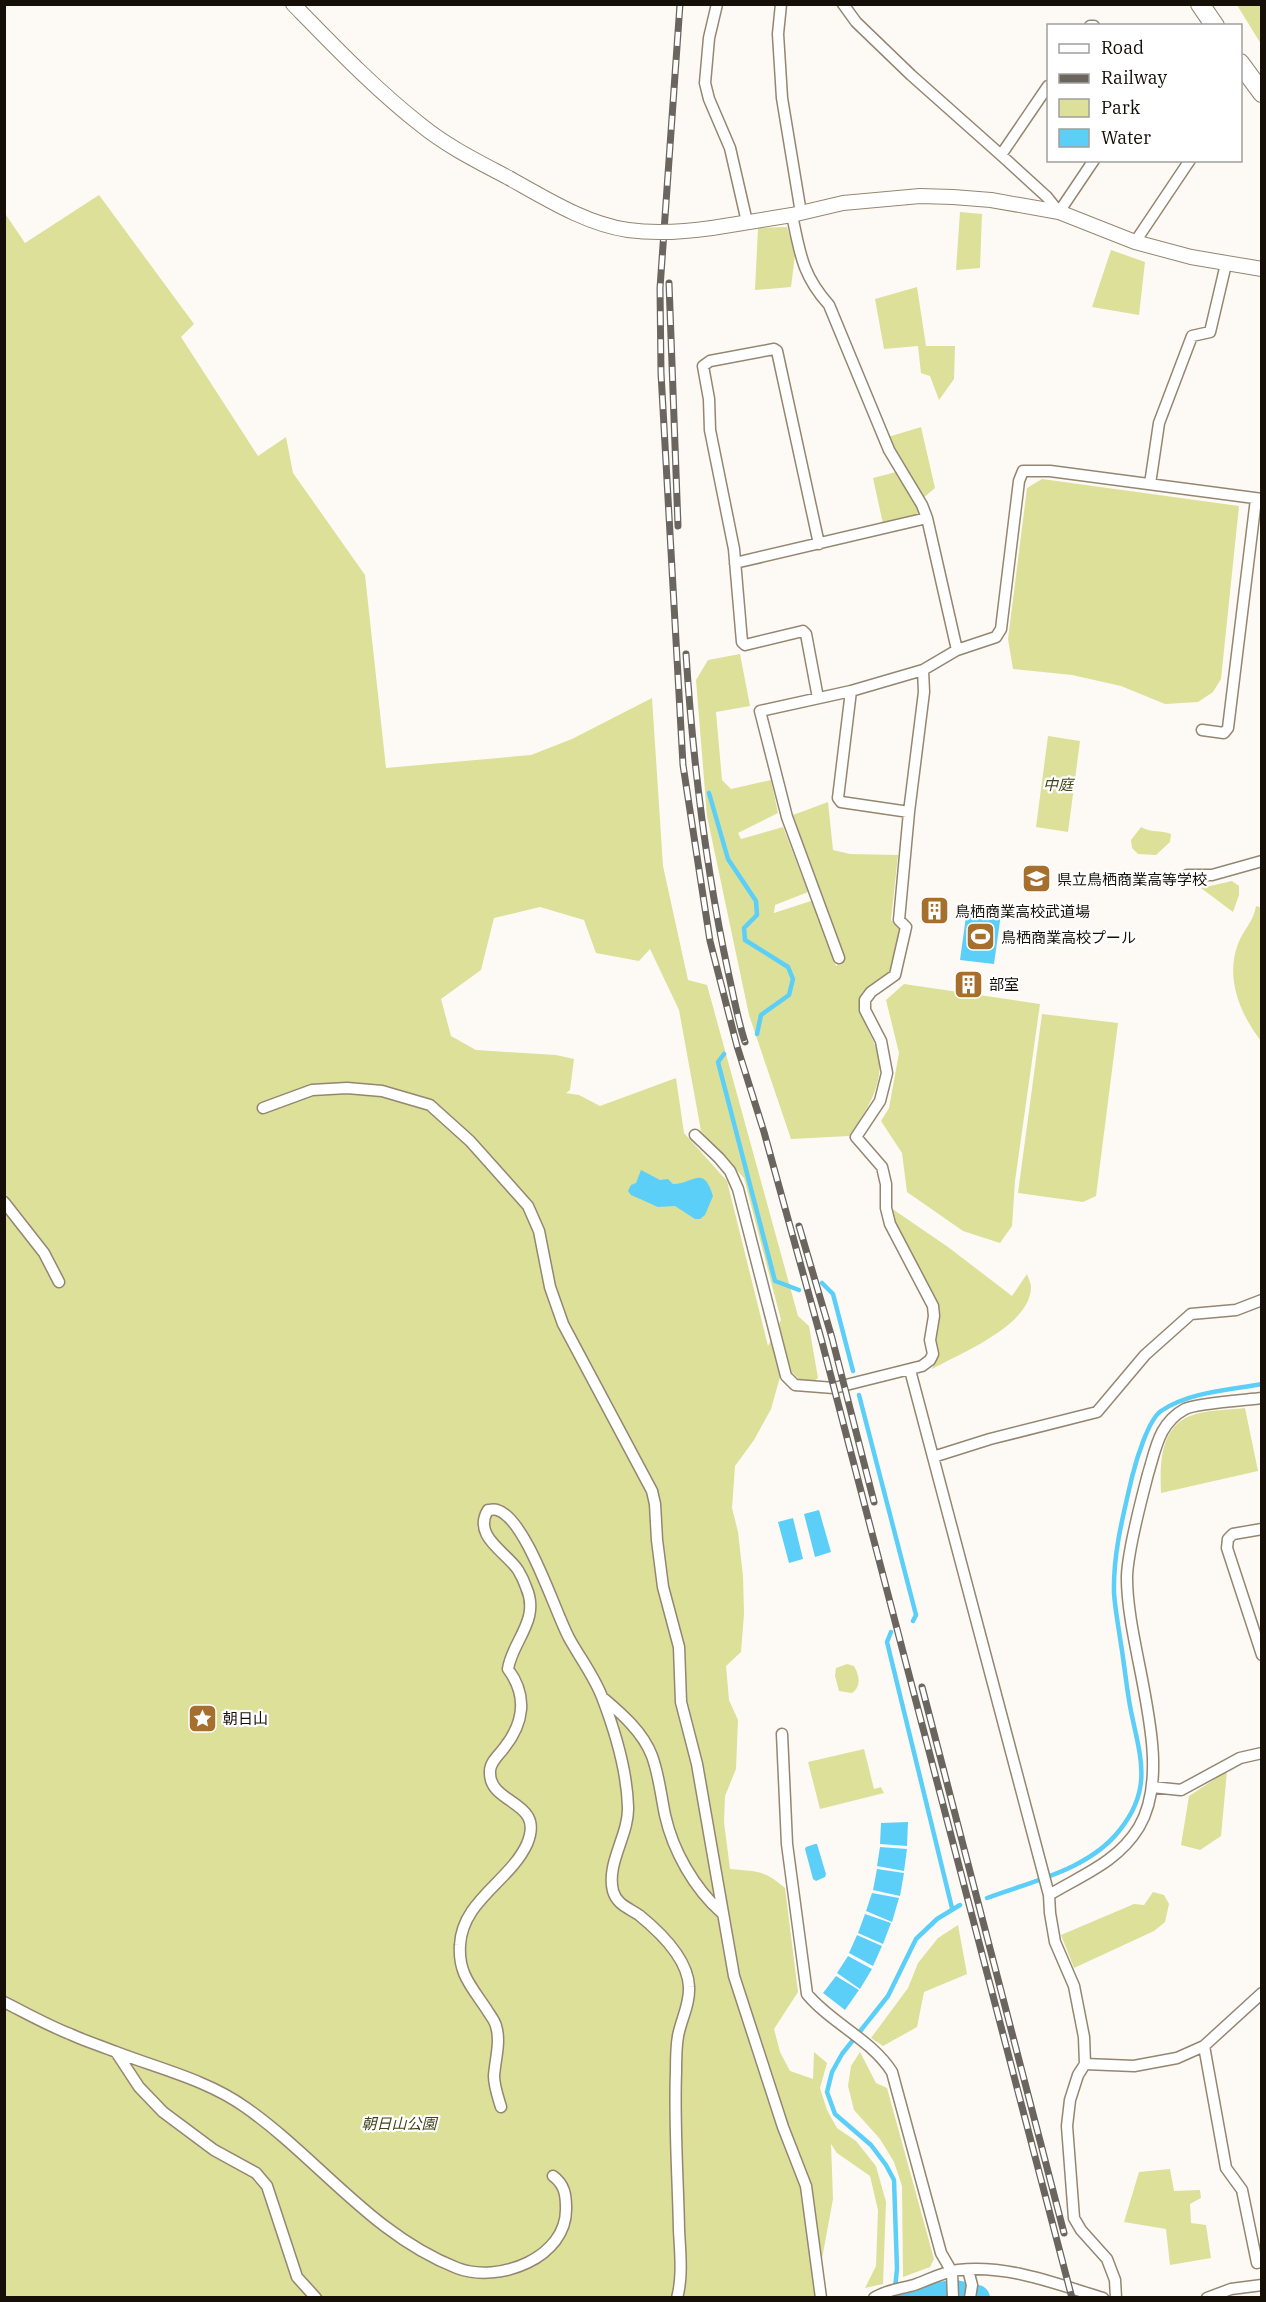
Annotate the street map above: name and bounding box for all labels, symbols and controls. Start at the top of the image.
legend [1047,24,1242,162]
text: Road [1101,36,1144,59]
text: Railway [1101,66,1167,89]
text: Park [1101,96,1141,119]
text: Water [1101,126,1151,149]
park label: 中庭 [1043,775,1076,794]
school or university icon: 県立鳥栖商業高等学校 [1020,863,1052,895]
place label: 県立鳥栖商業高等学校 [1057,870,1207,889]
building icon: 鳥栖商業高校武道場 [918,895,950,927]
place label: 鳥栖商業高校武道場 [955,902,1090,921]
sports icon: 鳥栖商業高校プール [964,921,996,953]
place label: 鳥栖商業高校プール [1001,928,1136,947]
building icon: 部室 [952,968,984,1000]
place label: 部室 [989,975,1019,994]
place icon: 朝日山 [186,1702,218,1734]
place label: 朝日山 [223,1709,268,1728]
park label: 朝日山公園 [361,2114,438,2133]

